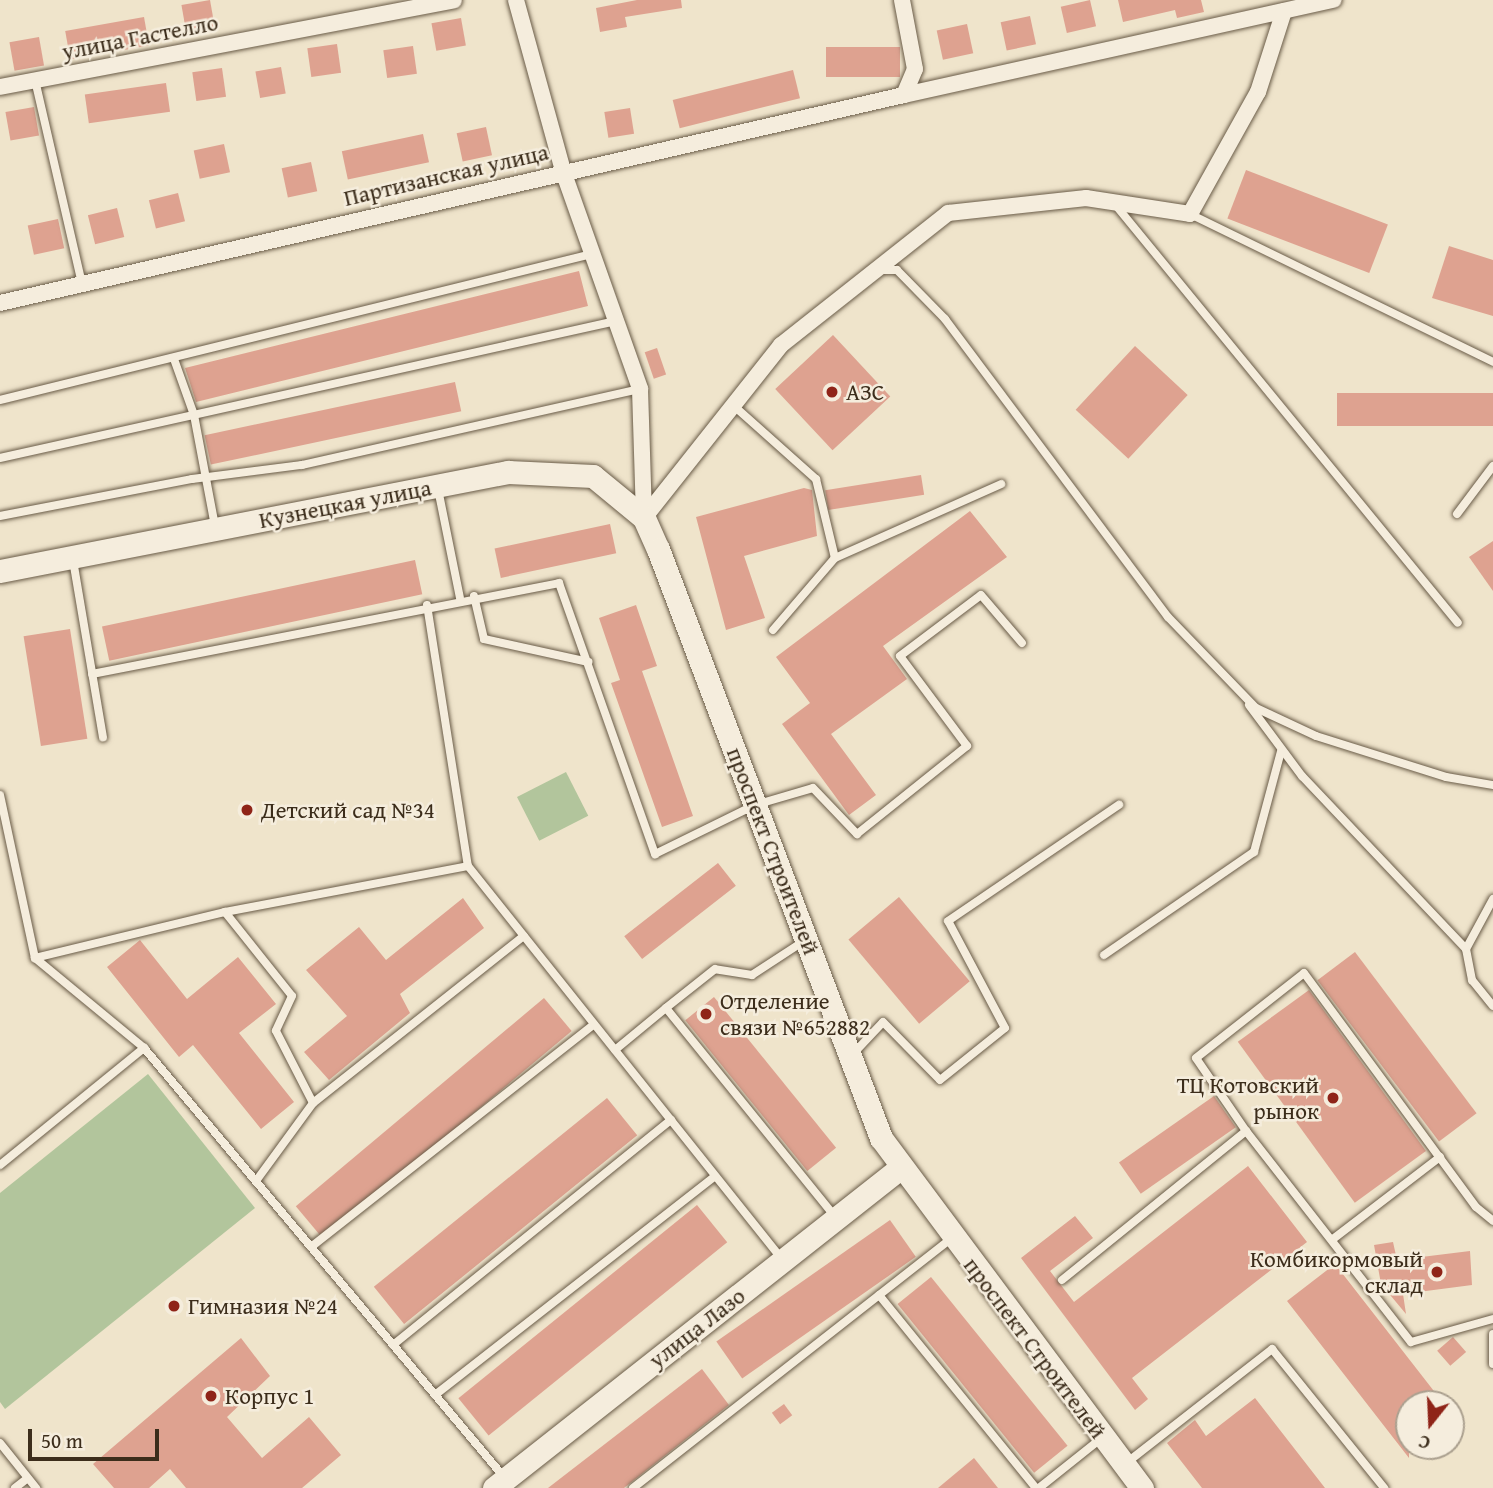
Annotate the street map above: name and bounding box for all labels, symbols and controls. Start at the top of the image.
street label: улица Гастелло [60,8,220,66]
street label: Партизанская улица [341,138,551,212]
place label: АЗС [846,378,884,406]
marker: АЗС [824,384,840,400]
street label: Кузнецкая улица [257,474,433,534]
street label: проспект Строителей [721,743,825,959]
place label: Детский сад №34 [261,796,435,824]
marker: Детский сад №34 [239,802,255,818]
place label: Отделение связи №652882 [720,987,870,1041]
marker: Отделение связи №652882 [698,1006,714,1022]
place label: ТЦ Котовский рынок [1177,1071,1319,1125]
marker: ТЦ Котовский рынок [1325,1090,1341,1106]
place label: Комбикормовый склад [1250,1245,1423,1299]
street label: проспект Строителей [958,1252,1112,1444]
marker: Комбикормовый склад [1429,1264,1445,1280]
street label: улица Лазо [643,1282,751,1374]
place label: Гимназия №24 [188,1292,338,1320]
marker: Гимназия №24 [166,1298,182,1314]
place label: Корпус 1 [225,1382,314,1410]
marker: Корпус 1 [203,1388,219,1404]
north arrow [1395,1390,1465,1460]
scale bar [32,1414,163,1458]
text: 50 m [41,1425,83,1456]
text: С [1415,1428,1434,1458]

